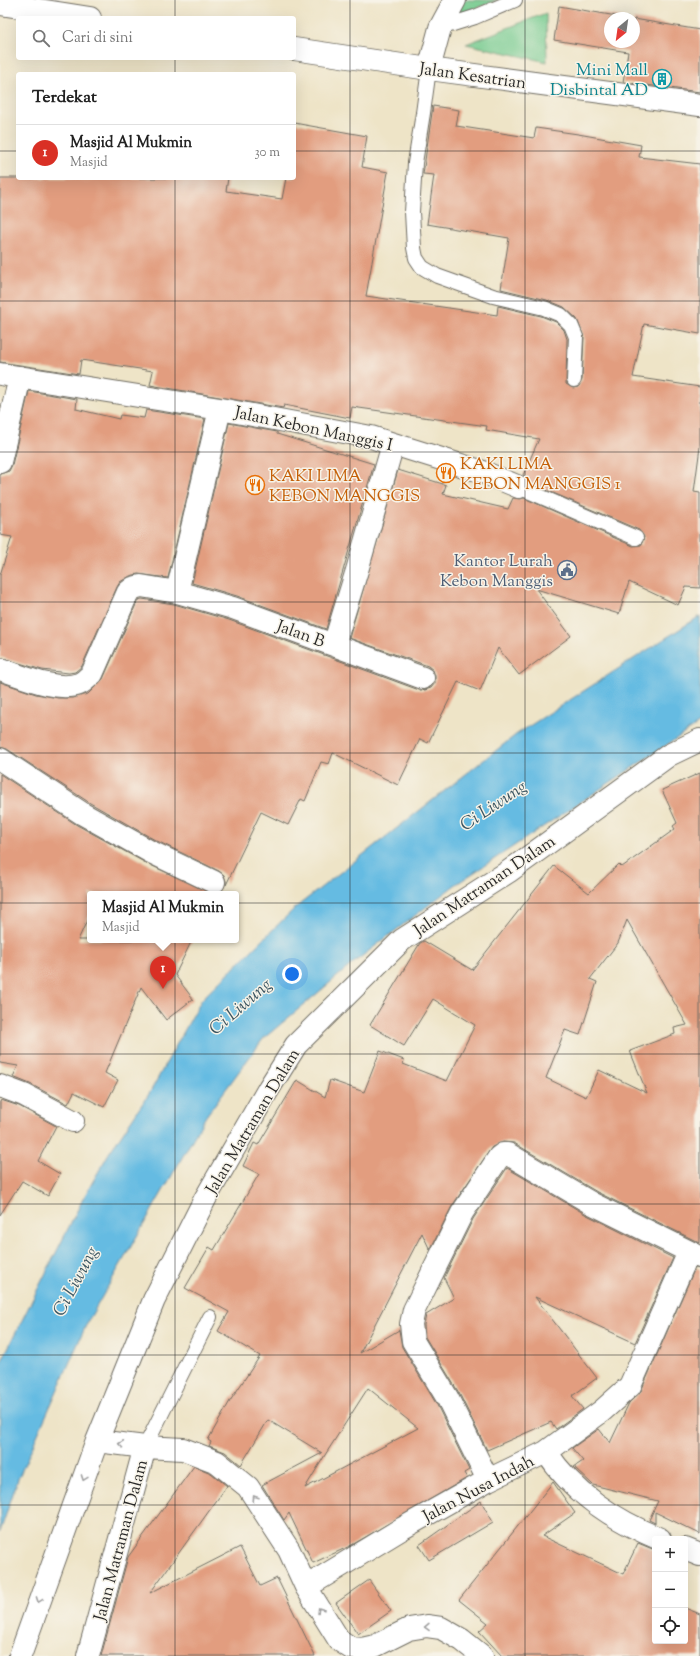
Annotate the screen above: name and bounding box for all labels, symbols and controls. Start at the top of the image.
north arrow [604,12,640,48]
search box [16,16,296,60]
icon: search [30,27,52,49]
text: Cari di sini [62,28,133,49]
street label: Jalan Kesatrian [417,57,528,96]
place label: Mini Mall Disbintal AD [550,59,648,103]
building icon: Mini Mall Disbintal AD [651,68,673,90]
text: Terdekat [32,86,97,110]
text: Masjid Al Mukmin [70,133,192,154]
text: 1 [43,144,47,162]
text: 30 m [254,144,280,162]
text: Masjid [70,154,108,172]
street label: Jalan Kebon Manggis I [231,401,395,459]
place label: KAKI LIMA KEBON MANGGIS 1 [460,453,621,497]
restaurant icon: KAKI LIMA KEBON MANGGIS 1 [435,462,457,484]
place label: KAKI LIMA KEBON MANGGIS [269,465,420,509]
restaurant icon: KAKI LIMA KEBON MANGGIS [244,474,266,496]
place label: Kantor Lurah Kebon Manggis [440,550,553,594]
public building icon: Kantor Lurah Kebon Manggis [556,559,578,581]
street label: Jalan B [272,615,328,655]
water label: Ci Liwung [455,775,533,839]
street label: Jalan Matraman Dalam [409,830,561,944]
popup [87,891,239,943]
text: Masjid Al Mukmin [102,898,224,919]
text: Masjid [102,919,140,937]
pin: 1 [150,956,176,989]
your location [282,964,302,984]
water label: Ci Liwung [204,973,279,1042]
street label: Jalan Matraman Dalam [200,1045,307,1200]
water label: Ci Liwung [47,1242,106,1322]
one-way arrow [118,1440,124,1449]
street label: Jalan Nusa Indah [418,1450,539,1530]
street label: Jalan Matraman Dalam [89,1457,155,1625]
one-way arrow [80,1474,89,1481]
one-way arrow [252,1495,260,1502]
map controls [652,1536,688,1644]
button: + [652,1536,688,1572]
button: − [652,1572,688,1608]
one-way arrow [36,1596,44,1603]
one-way arrow [318,1607,325,1614]
button: locate [652,1608,688,1644]
one-way arrow [423,1623,429,1631]

